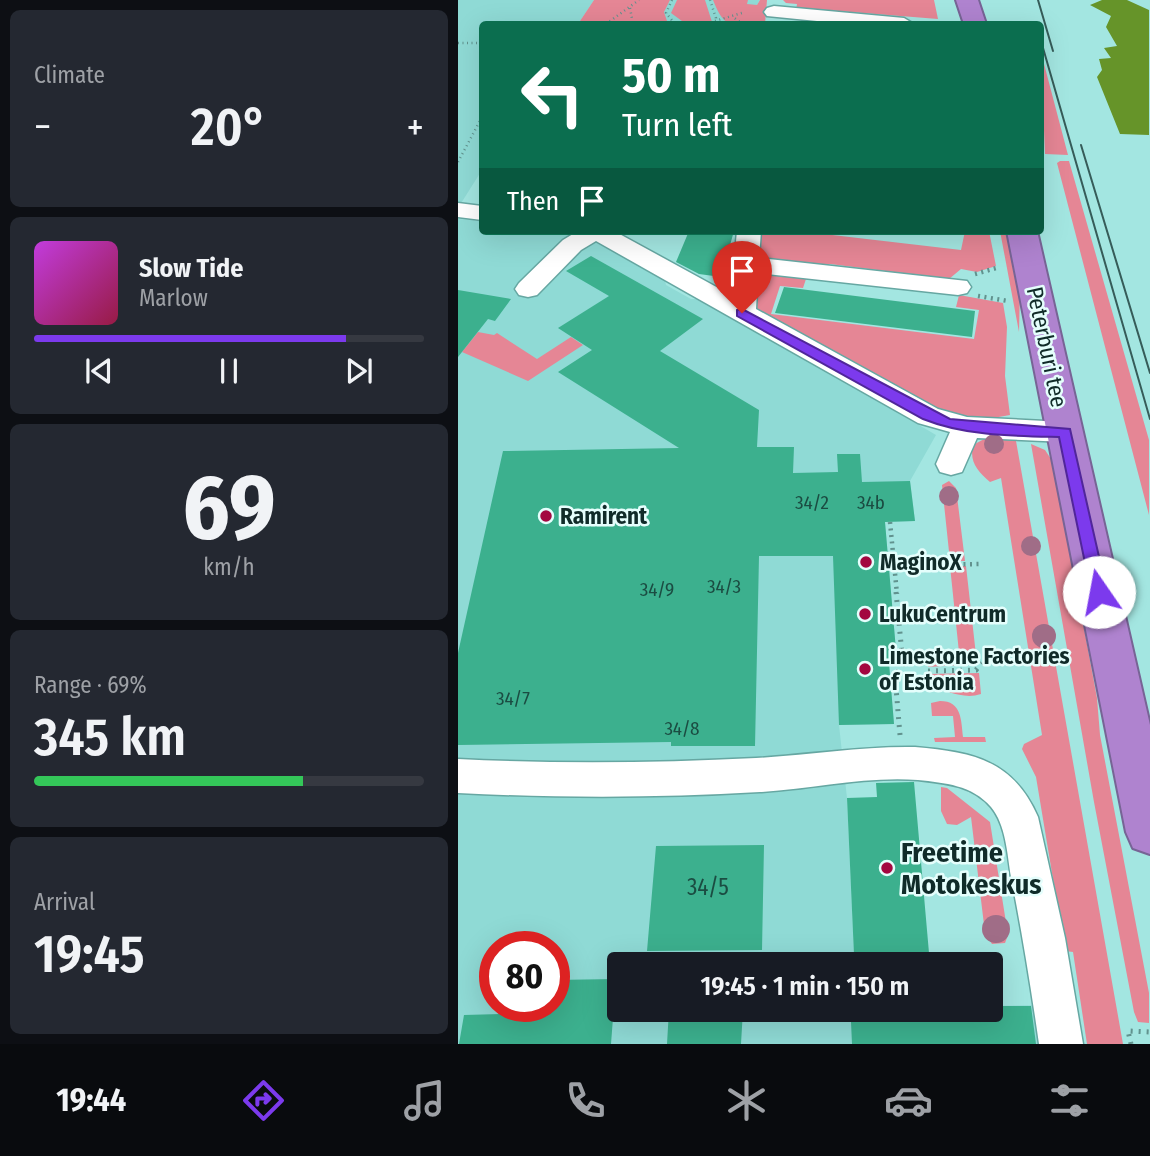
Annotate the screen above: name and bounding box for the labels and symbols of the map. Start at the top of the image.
pin [712,241,772,313]
street label: Peterburi tee [1021,284,1073,410]
house number: 34/2 [795,491,829,514]
house number: 34b [857,491,885,514]
place label: Ramirent [560,502,648,530]
marker: Ramirent [538,508,554,524]
place label: MaginoX [880,548,962,576]
marker: MaginoX [858,554,874,570]
position arrow [1062,555,1136,629]
house number: 34/3 [707,575,741,598]
house number: 34/9 [640,578,674,601]
place label: LukuCentrum [879,600,1006,628]
marker: LukuCentrum [857,606,873,622]
place label: Limestone Factories of Estonia [879,642,1070,696]
marker: Limestone Factories of Estonia [857,661,873,677]
house number: 34/7 [496,687,530,710]
house number: 34/8 [664,717,700,740]
place label: Freetime Motokeskus [901,836,1042,901]
marker: Freetime Motokeskus [879,860,895,876]
house number: 34/5 [687,873,729,901]
speed limit sign: 80 [479,931,570,1022]

